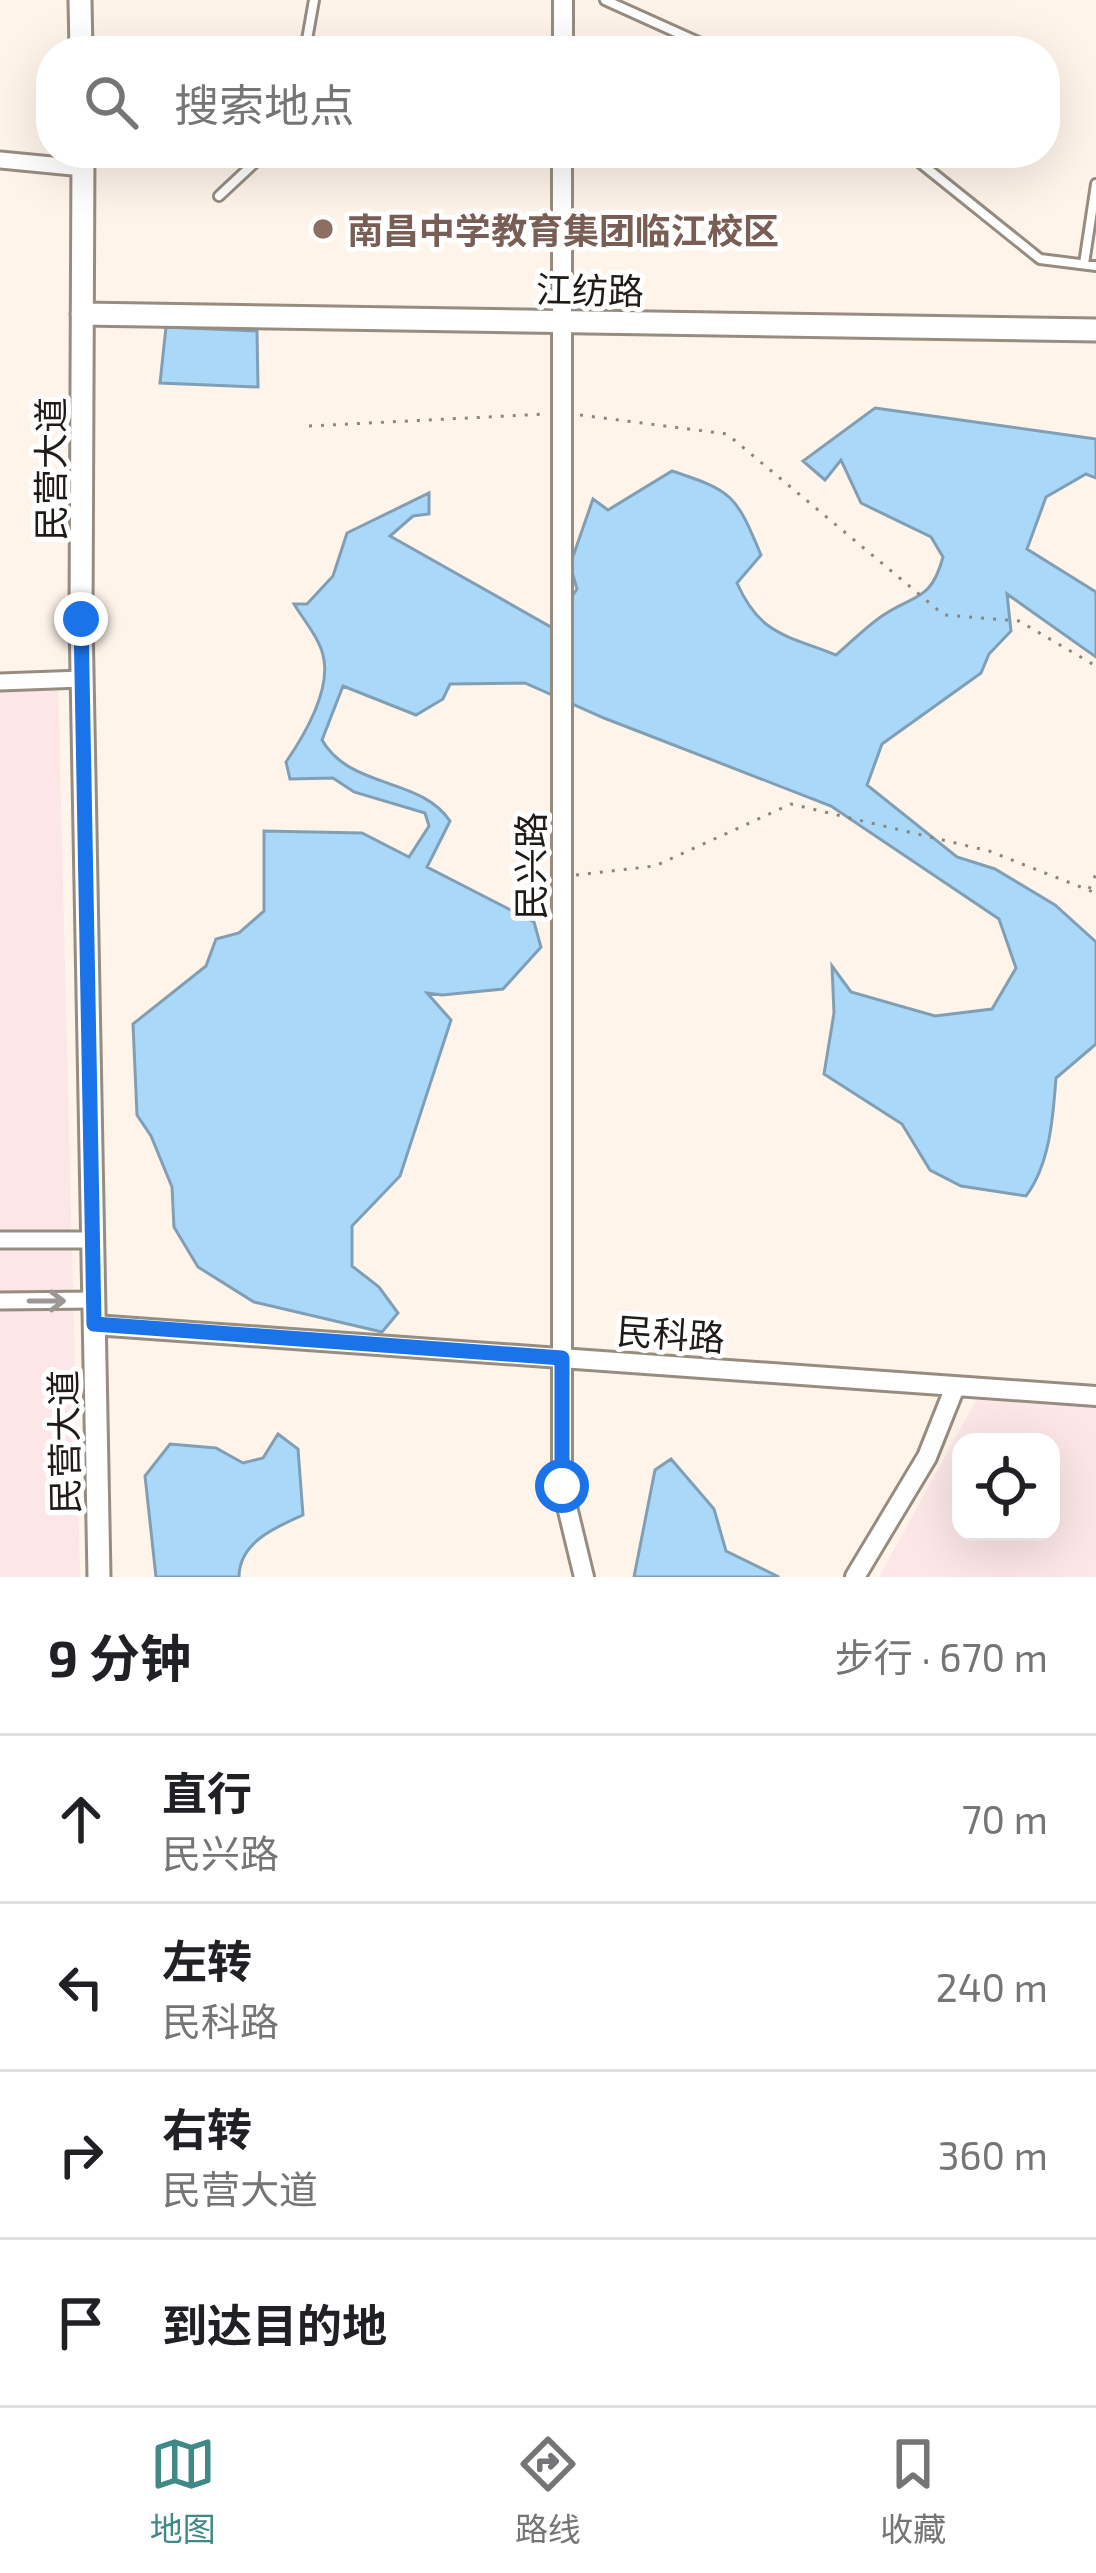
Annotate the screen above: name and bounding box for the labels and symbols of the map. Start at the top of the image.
place label: 南昌中学教育集团临江校区 [347,208,779,251]
marker: 南昌中学教育集团临江校区 [310,216,336,242]
street label: 江纺路 [536,267,644,311]
street label: 民营大道 [28,397,71,541]
route end [54,592,108,646]
street label: 民兴路 [508,812,551,920]
one-way arrow [27,1289,66,1312]
street label: 民科路 [616,1308,726,1358]
street label: 民营大道 [40,1370,86,1514]
route start [535,1459,589,1513]

